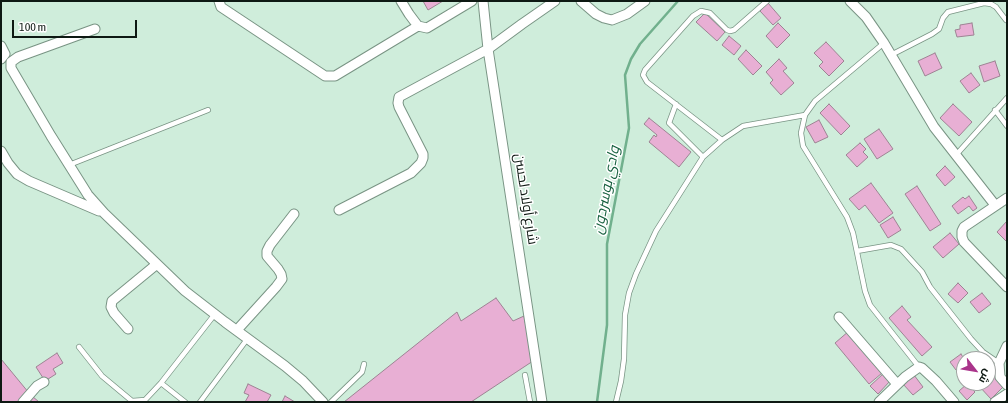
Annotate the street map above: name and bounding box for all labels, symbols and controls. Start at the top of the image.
scale bar [14,12,139,38]
text: 100 m [19,20,46,34]
water label: وادي بوسردون [589,144,623,236]
street label: شارع أولاد لحسن [511,152,541,246]
north arrow [956,351,996,391]
text: ش [977,368,994,386]

